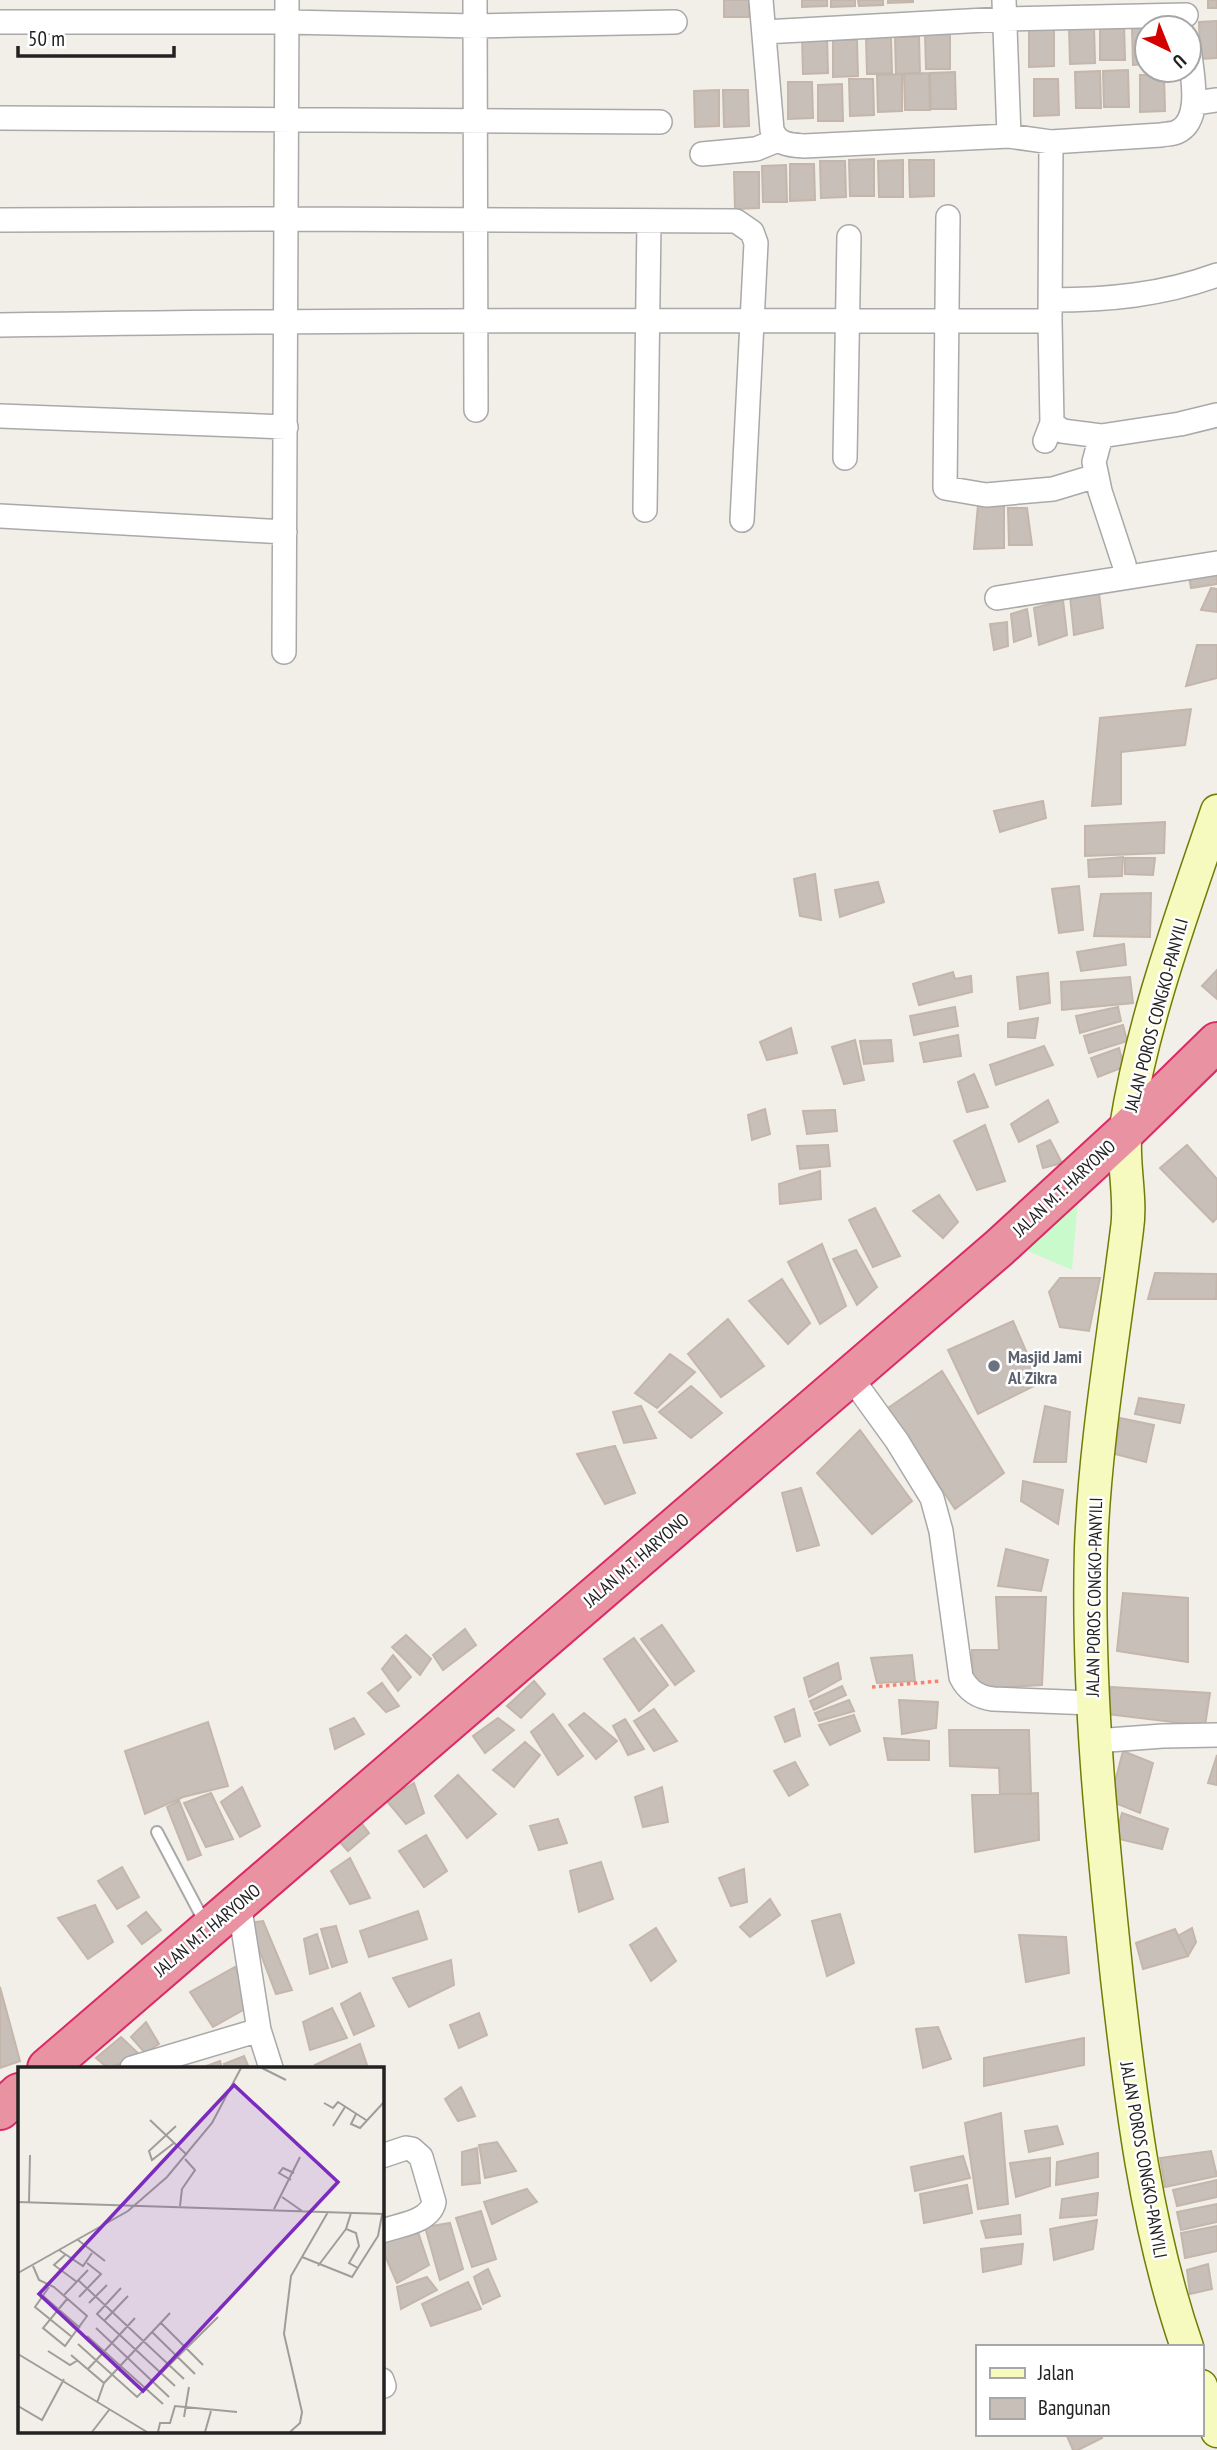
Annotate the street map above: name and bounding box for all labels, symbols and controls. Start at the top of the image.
scale bar [18,14,173,58]
north arrow [1133,14,1203,84]
text: 50 m [28,25,65,52]
text: U [1168,49,1191,74]
street label: JALAN POROS CONGKO-PANYILI [1119,916,1193,1115]
street label: JALAN M.T. HARYONO [1007,1134,1120,1242]
place label: Masjid Jami Al Zikra [1007,1345,1082,1389]
marker: Masjid Jami Al Zikra [986,1358,1002,1374]
street label: JALAN POROS CONGKO-PANYILI [1081,1497,1107,1698]
street label: JALAN M.T. HARYONO [578,1508,694,1613]
street label: JALAN M.T. HARYONO [148,1879,265,1982]
street label: JALAN POROS CONGKO-PANYILI [1115,2059,1173,2260]
inset map [18,2067,383,2432]
legend [976,2345,1203,2436]
text: Jalan [1037,2359,1074,2386]
text: Bangunan [1038,2394,1111,2421]

